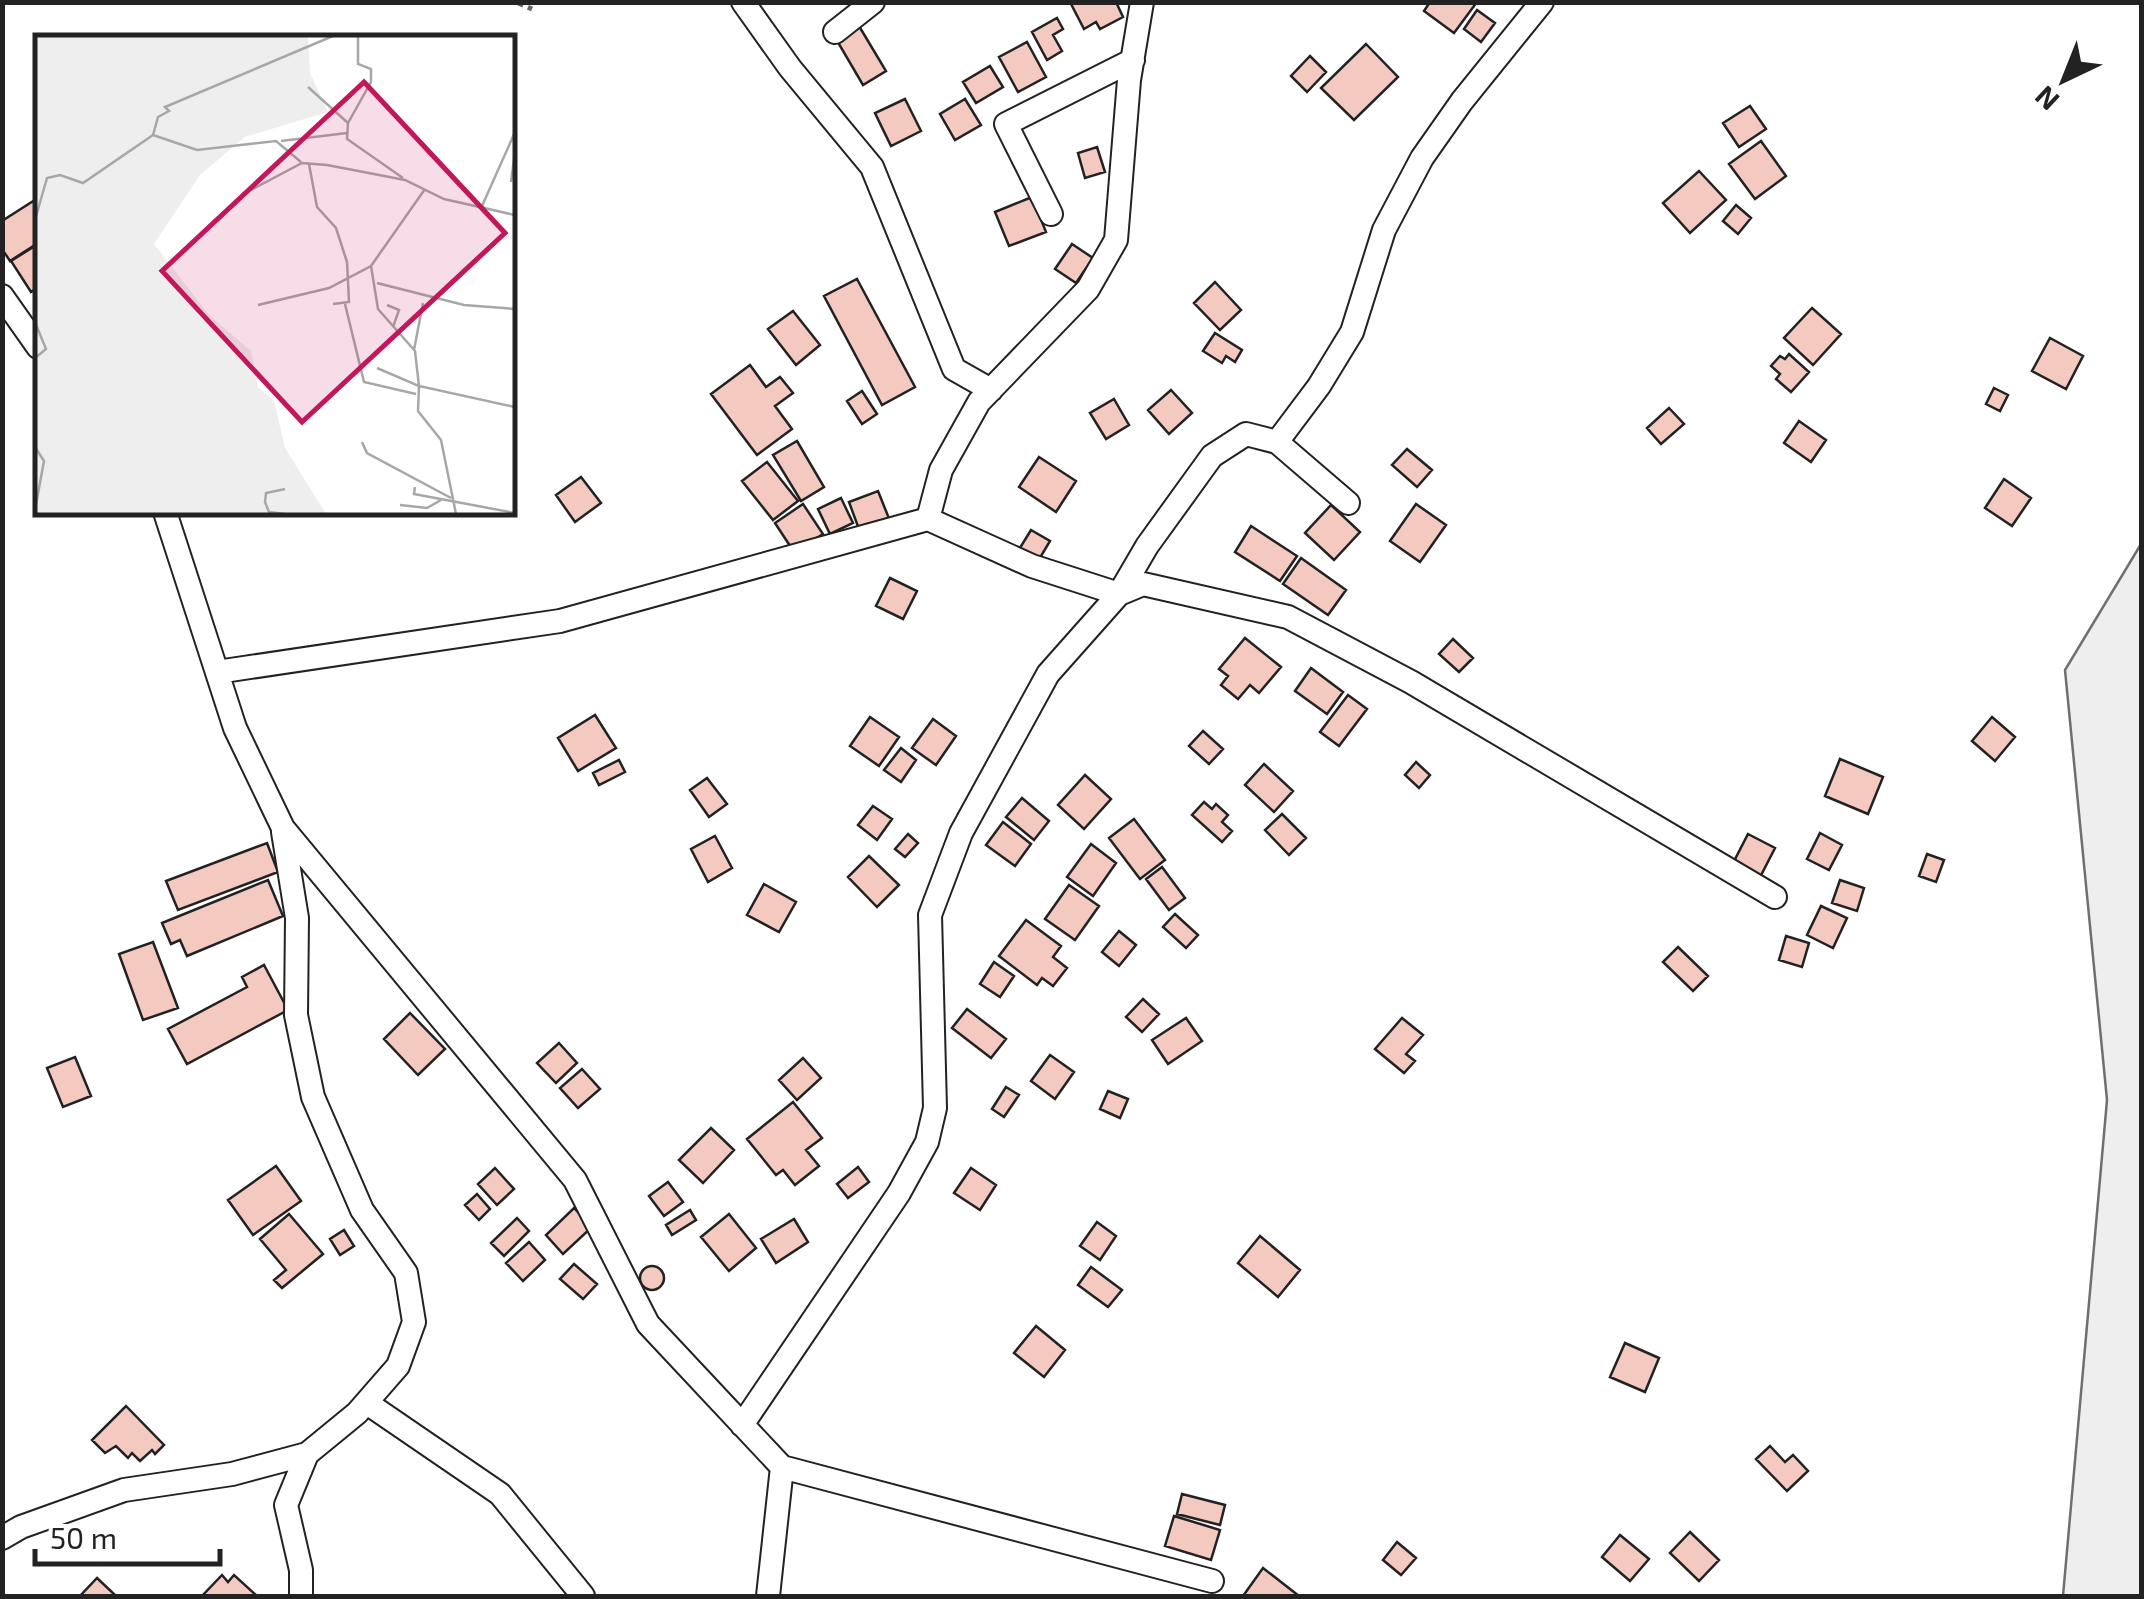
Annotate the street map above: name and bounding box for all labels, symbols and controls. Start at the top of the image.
north arrow [2014,30,2114,130]
inset map [35,35,515,515]
text: N [2027,80,2065,118]
scale bar [35,1504,220,1566]
text: 50 m [50,1519,117,1555]

